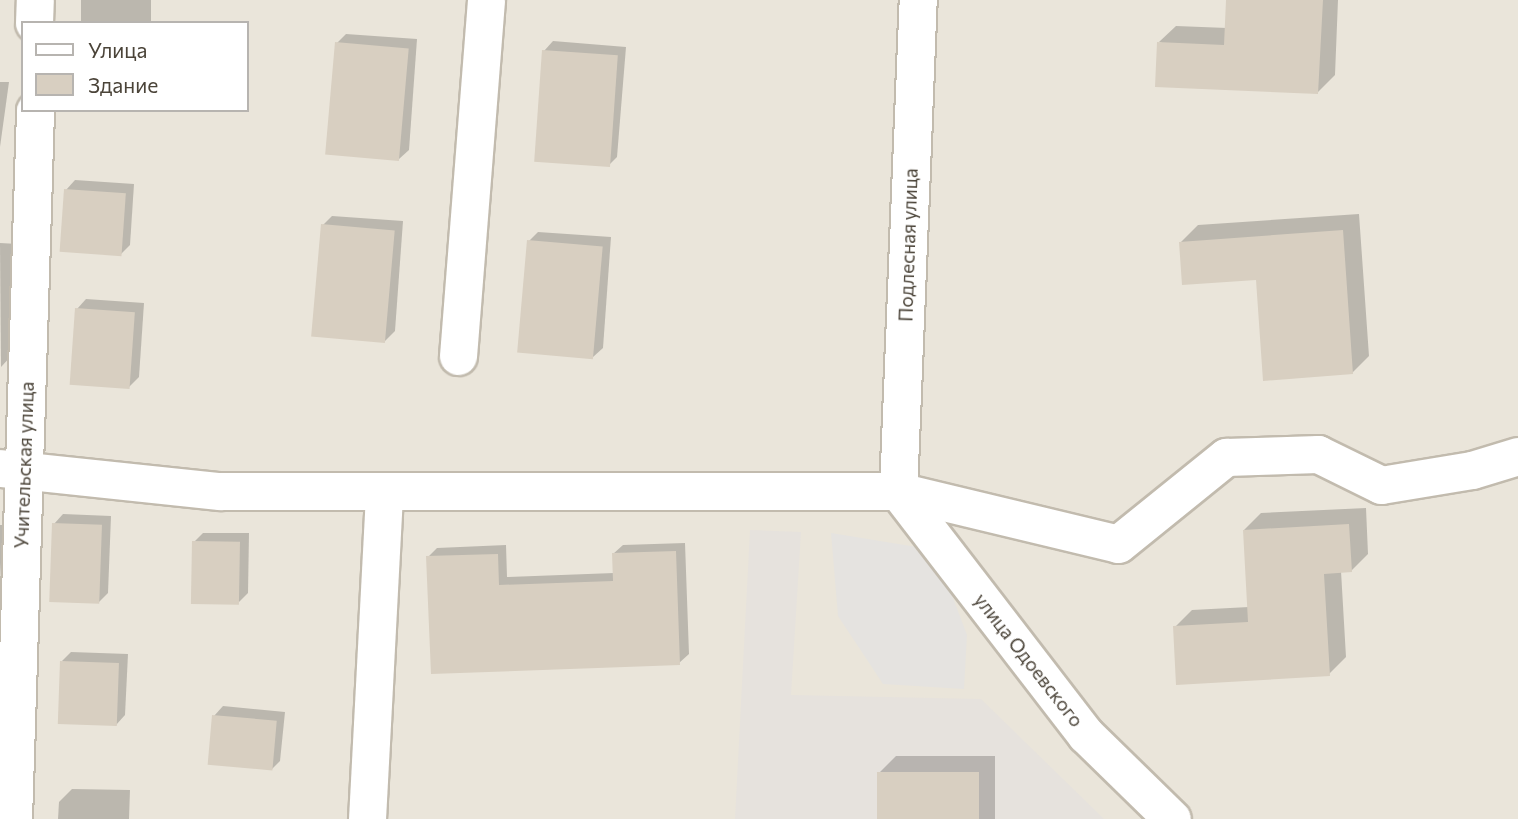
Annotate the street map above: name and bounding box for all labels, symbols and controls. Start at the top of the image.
legend [21,21,248,112]
text: Улица [88,37,147,62]
text: Здание [88,72,158,97]
street label: Подлесная улица [894,168,922,322]
street label: Учительская улица [10,381,38,549]
street label: улица Одоевского [970,589,1088,731]

